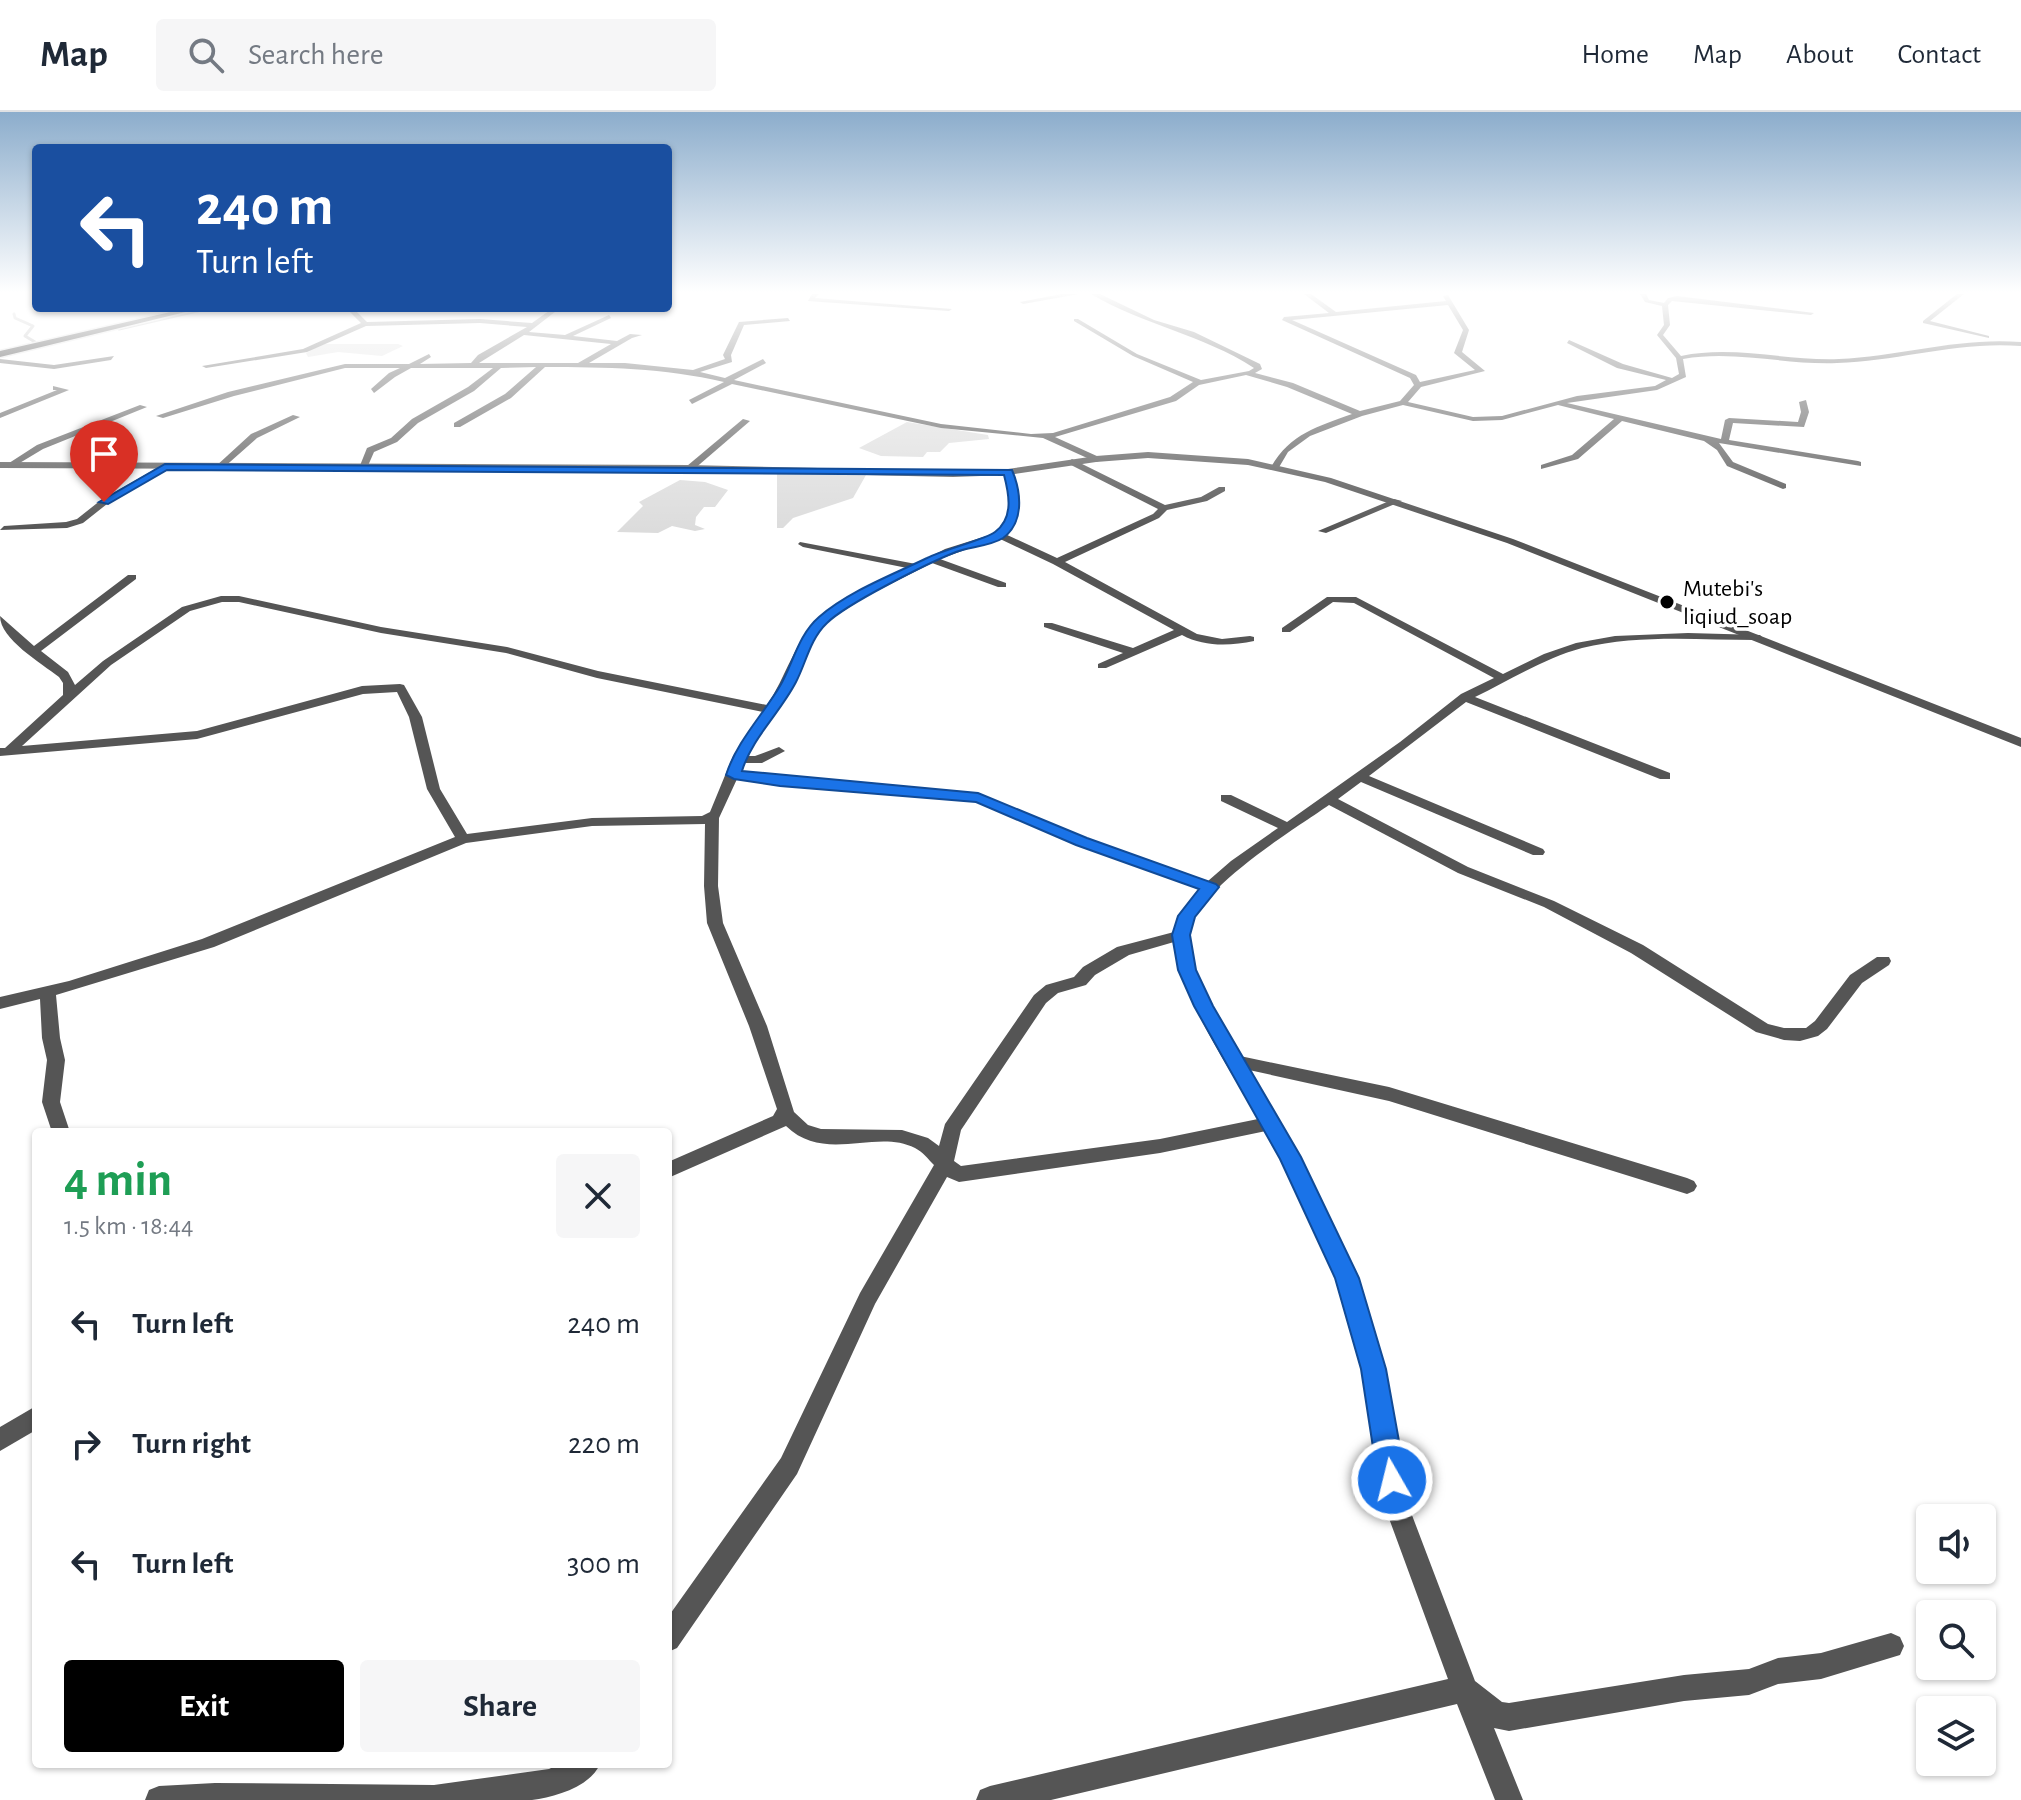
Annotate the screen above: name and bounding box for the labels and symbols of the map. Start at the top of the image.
pin [70,420,138,502]
place label: Mutebi's liqiud_soap [1683,577,1792,629]
marker: Mutebi's liqiud_soap [1658,593,1676,611]
position arrow [1350,1438,1434,1522]

